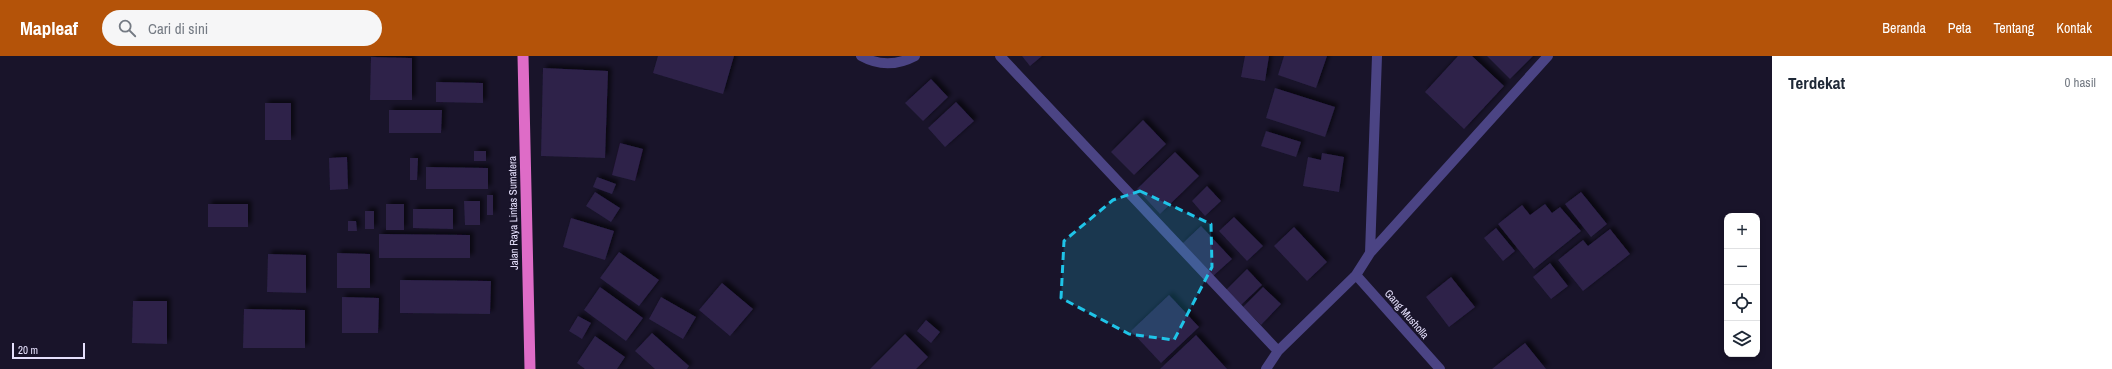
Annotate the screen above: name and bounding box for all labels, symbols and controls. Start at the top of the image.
search box [102,10,382,46]
text: Mapleaf [20,15,78,41]
icon: search [116,17,138,39]
text: Cari di sini [148,18,208,39]
text: Beranda [1882,19,1926,37]
text: Peta [1948,19,1971,37]
text: Tentang [1993,19,2034,37]
text: Kontak [2056,19,2092,37]
text: Terdekat [1788,71,1845,94]
text: 0 hasil [2065,74,2096,91]
street label: Jalan Raya Lintas Sumatera [505,156,521,270]
map controls [1724,213,1760,357]
button: + [1724,213,1760,249]
button: − [1724,249,1760,285]
button: locate [1724,285,1760,321]
street label: Gang Musholla [1382,287,1432,341]
button: layers [1724,321,1760,357]
scale bar [12,341,85,360]
text: 20 m [18,343,38,357]

